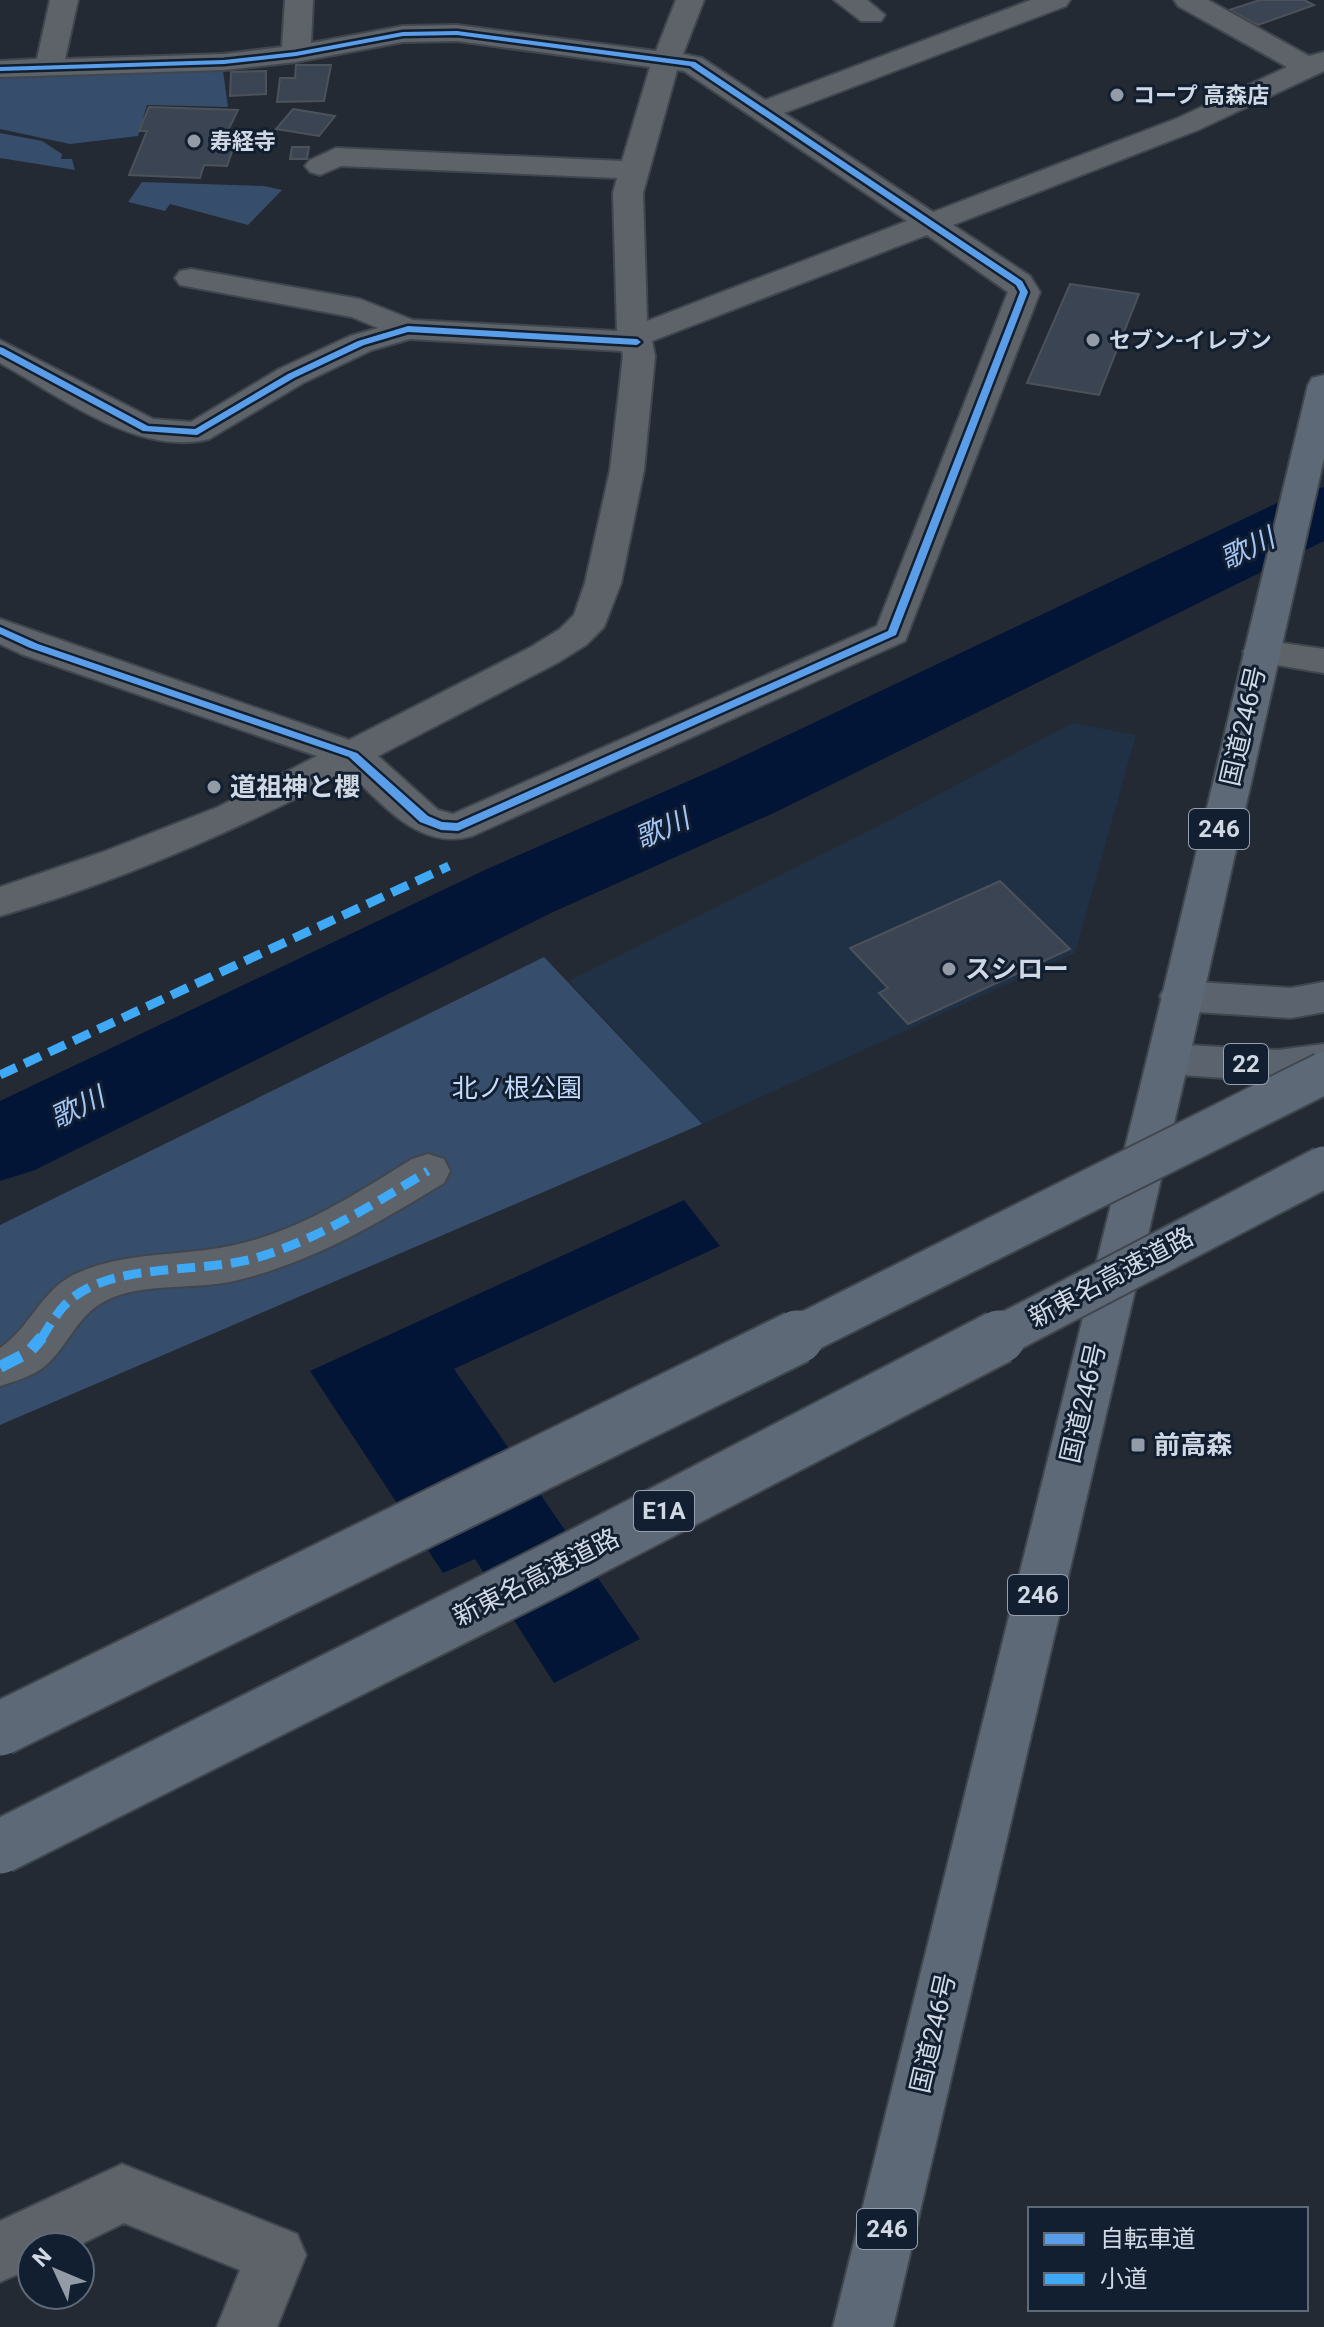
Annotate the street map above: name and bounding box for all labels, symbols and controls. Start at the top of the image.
place label: コープ 高森店 [1133,83,1269,108]
marker: コープ 高森店 [1108,86,1126,104]
place label: 寿経寺 [210,129,276,154]
marker: 寿経寺 [185,132,203,150]
place label: セブン-イレブン [1109,328,1272,353]
marker: セブン-イレブン [1084,331,1102,349]
water label: 歌川 [1215,520,1282,576]
street label: 国道246号 [1215,663,1271,789]
place label: 道祖神と櫻 [230,772,360,802]
marker: 道祖神と櫻 [205,778,223,796]
water label: 歌川 [630,801,697,855]
road number: 246 [1189,809,1249,849]
place label: スシロー [965,954,1069,984]
marker: スシロー [940,960,958,978]
road number: 22 [1224,1044,1268,1084]
park label: 北ノ根公園 [452,1073,582,1103]
water label: 歌川 [45,1079,112,1135]
street label: 新東名高速道路 [1024,1221,1198,1333]
street label: 国道246号 [1055,1340,1111,1466]
place label: 前高森 [1154,1430,1232,1460]
marker: 前高森 [1129,1436,1147,1454]
road number: E1A [634,1491,694,1531]
street label: 新東名高速道路 [448,1522,624,1632]
road number: 246 [1008,1575,1068,1615]
street label: 国道246号 [905,1970,961,2096]
legend [1028,2207,1308,2311]
road number: 246 [857,2209,917,2249]
text: 自転車道 [1100,2225,1196,2253]
north arrow [16,2231,96,2311]
text: N [28,2243,56,2272]
text: 小道 [1100,2265,1148,2293]

